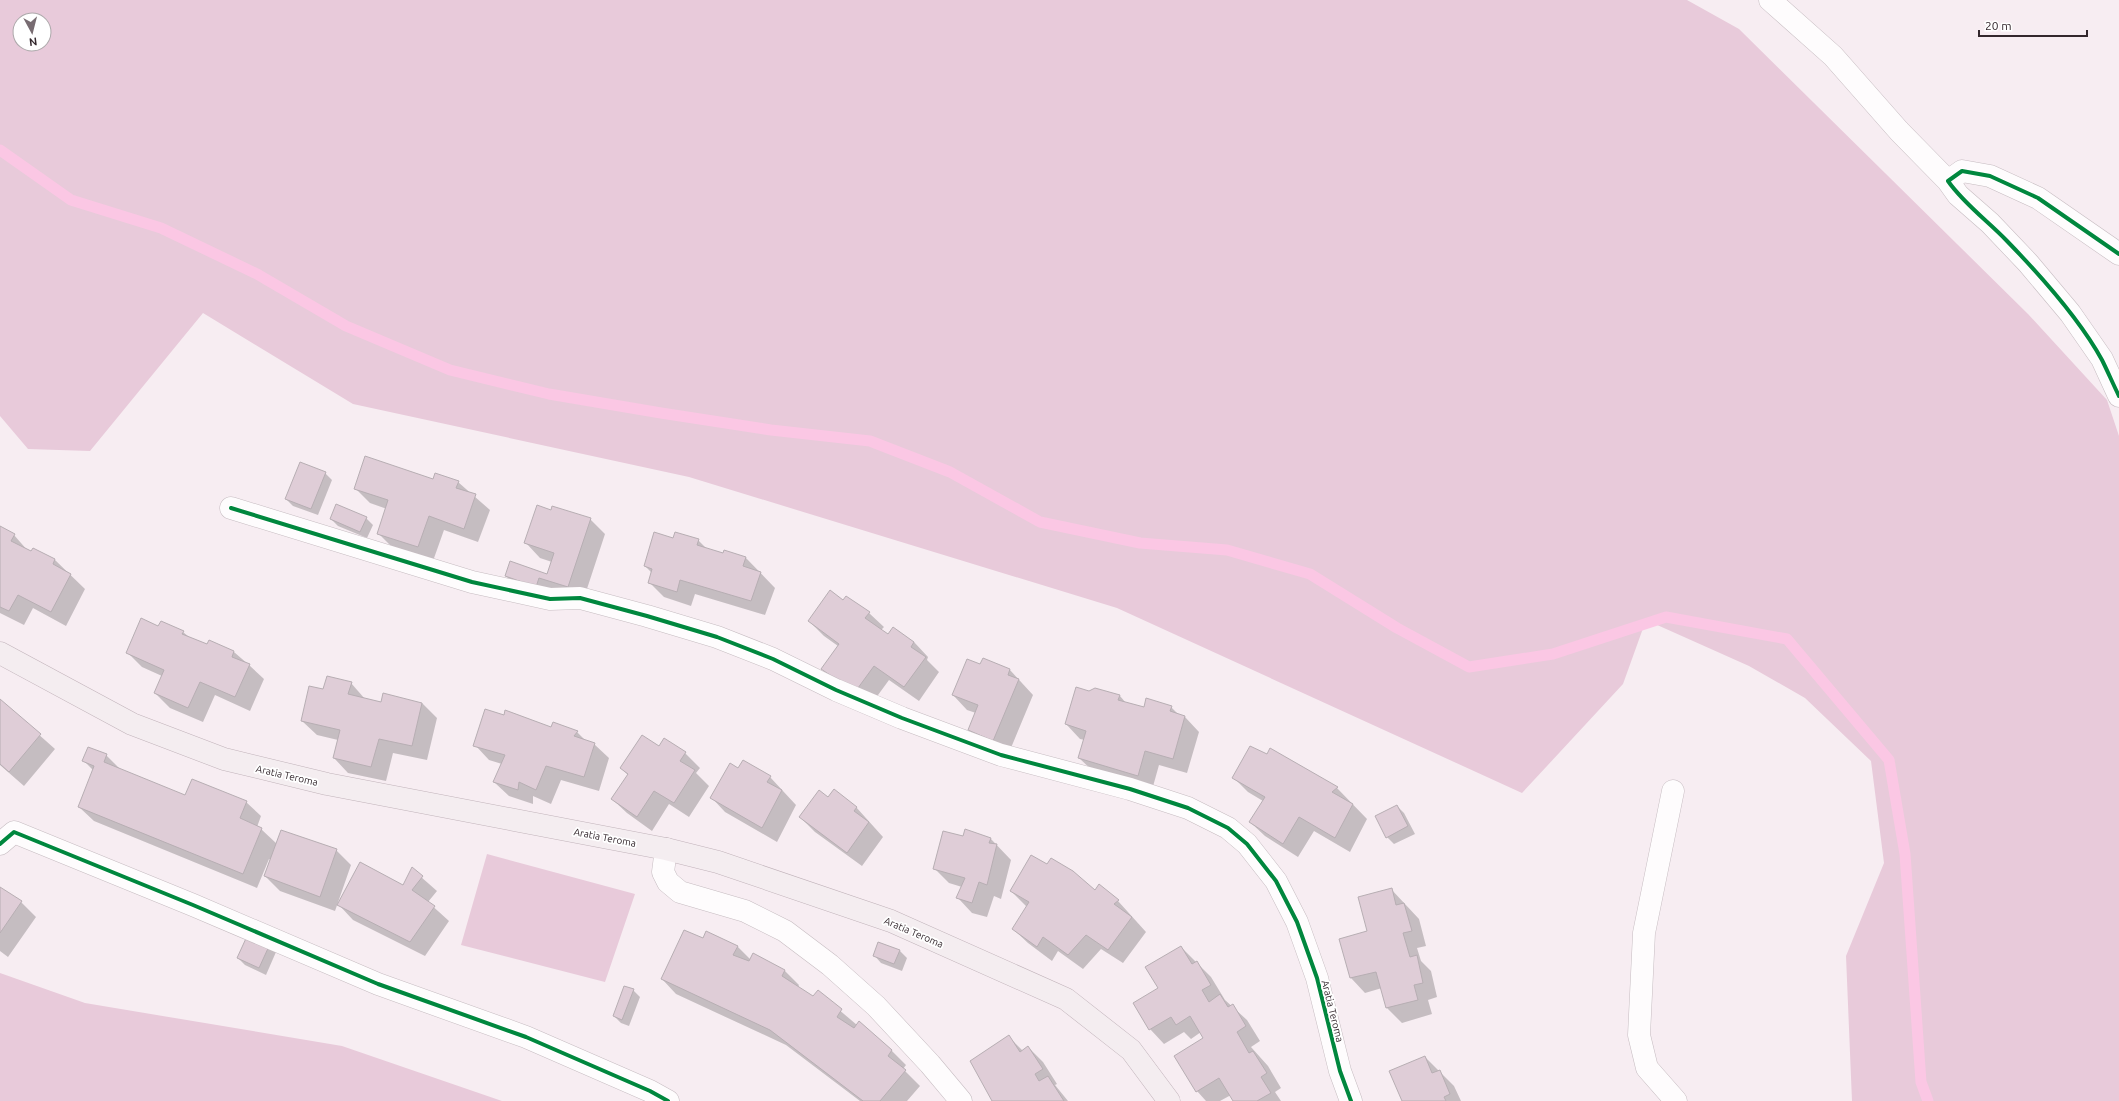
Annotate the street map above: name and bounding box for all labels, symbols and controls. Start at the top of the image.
north arrow [12,12,52,52]
scale bar [1979,12,2087,38]
text: 20 m [1985,19,2012,32]
text: N [28,35,38,48]
street label: Aratia Teroma [255,763,319,788]
street label: Aratia Teroma [573,826,637,849]
street label: Aratia Teroma [883,915,945,950]
street label: Aratia Teroma [1320,979,1345,1043]

